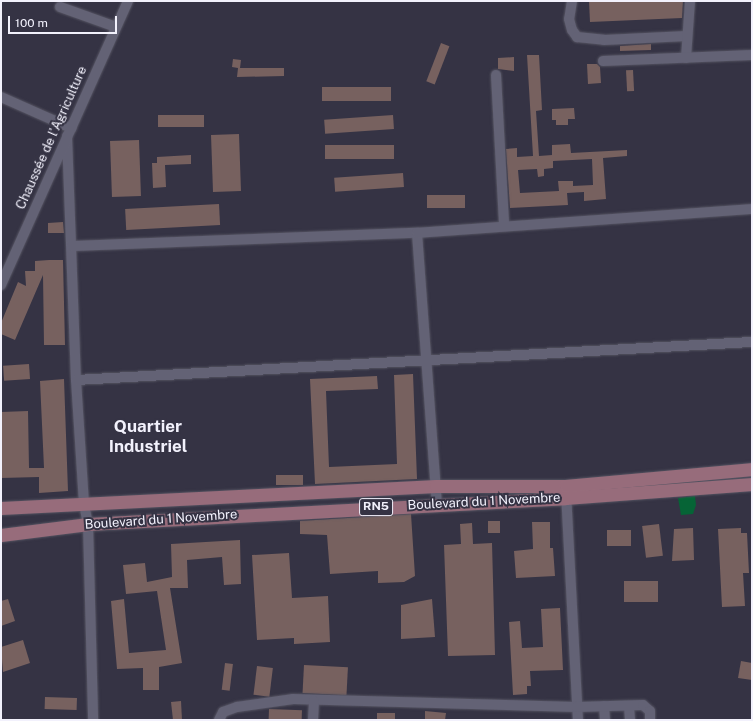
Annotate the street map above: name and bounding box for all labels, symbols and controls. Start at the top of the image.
scale bar [10,8,119,34]
text: 100 m [15,16,48,30]
street label: Chaussée de l'Agriculture [13,64,91,212]
district label: Quartier Industriel [109,417,187,457]
street label: Boulevard du 1 Novembre [407,490,561,514]
road number: RN5 [359,497,393,517]
street label: Boulevard du 1 Novembre [84,507,238,533]

